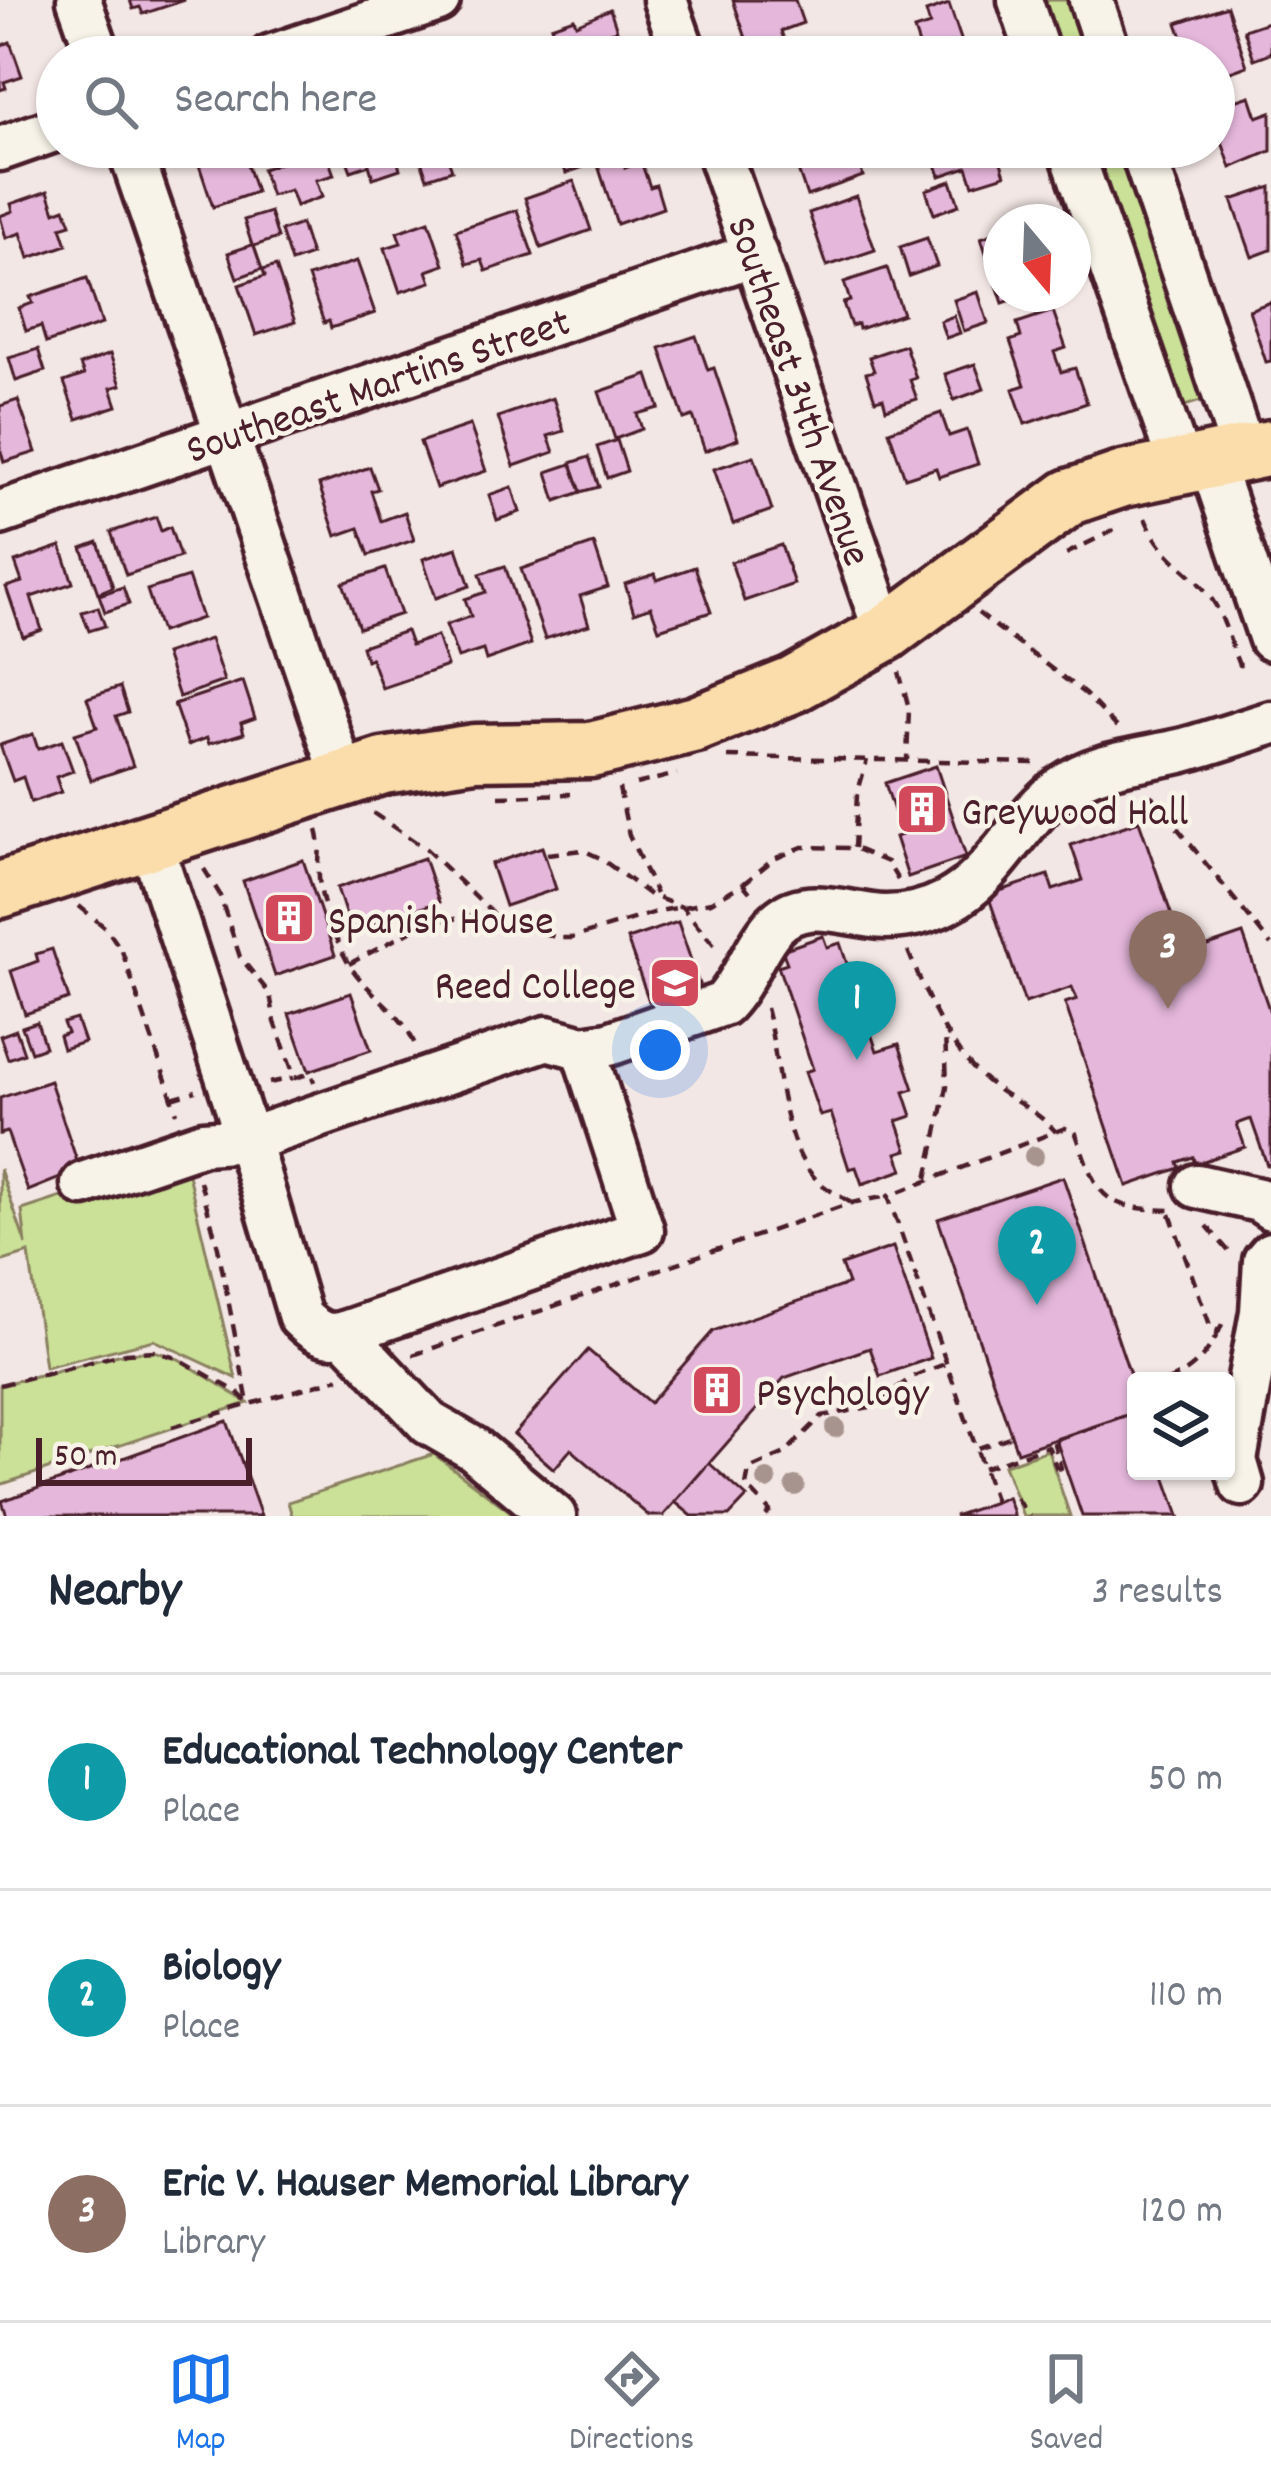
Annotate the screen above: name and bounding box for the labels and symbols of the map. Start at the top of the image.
north arrow [983,204,1091,312]
street label: Southeast 34th Avenue [707,209,883,575]
street label: Southeast Martins Street [179,296,580,484]
building icon: Greywood Hall [894,781,950,837]
place label: Greywood Hall [961,786,1188,846]
building icon: Spanish House [261,890,317,946]
place label: Spanish House [328,895,554,955]
pin: 3 [1129,910,1207,1009]
school or university icon: Reed College [647,955,703,1011]
place label: Reed College [434,960,636,1020]
pin: 1 [818,961,896,1060]
your location [630,1020,690,1080]
pin: 2 [998,1206,1076,1305]
building icon: Psychology [689,1362,745,1418]
place label: Psychology [756,1367,930,1427]
scale bar [36,1432,252,1485]

